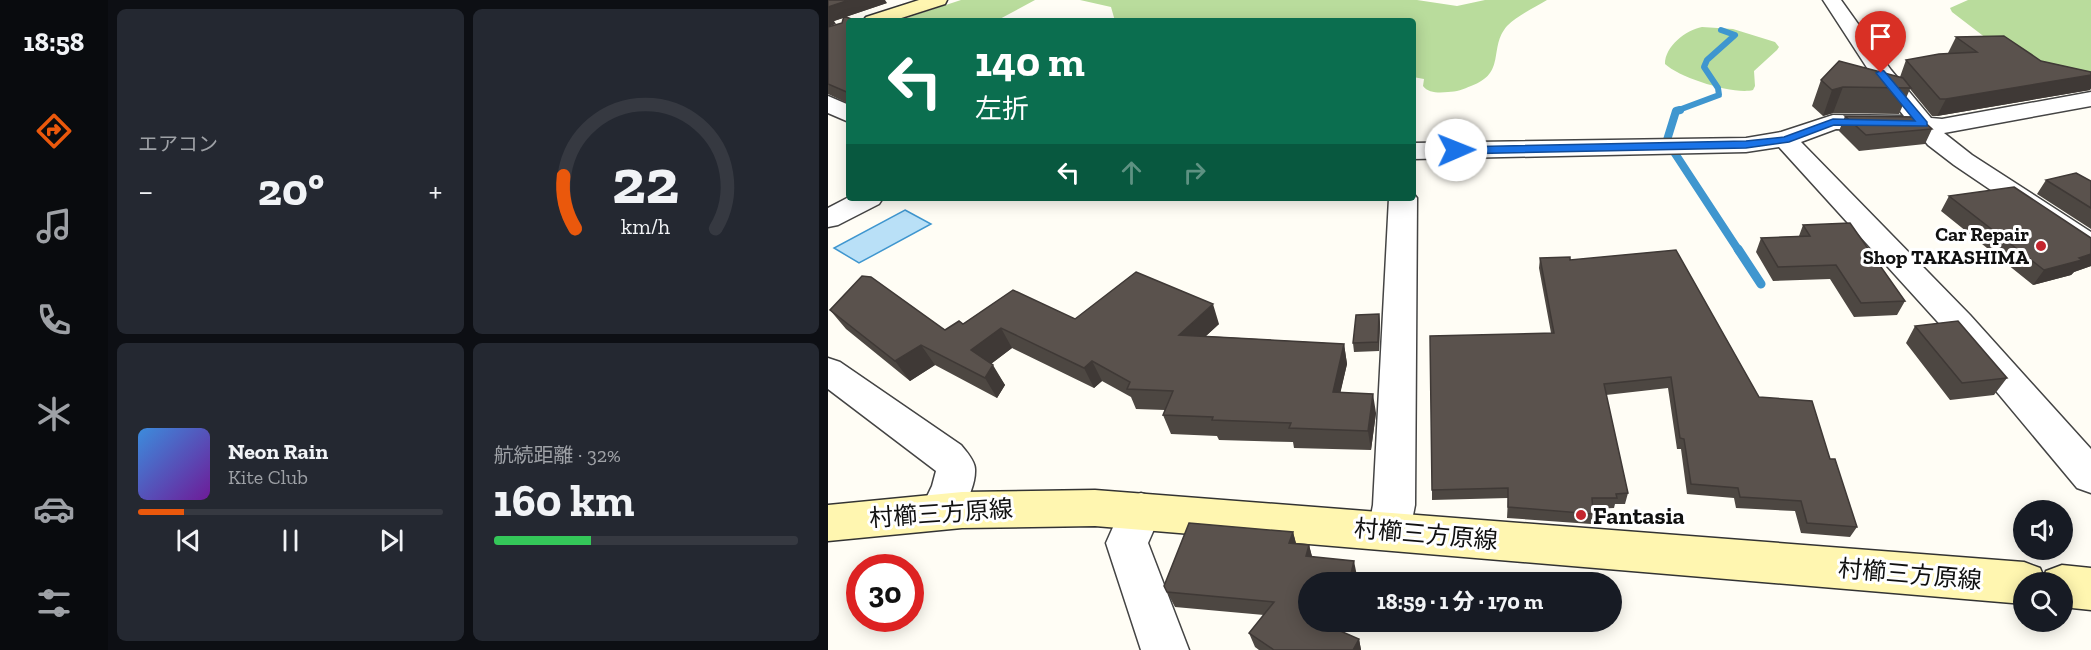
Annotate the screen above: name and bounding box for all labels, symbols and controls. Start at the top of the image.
pin [1855,11,1906,73]
icon: arrive [1864,20,1897,53]
text: 18:58 [24,26,84,58]
text: 140 m [975,36,1085,87]
icon: left [876,42,954,120]
text: 左折 [975,93,1029,125]
icon: directions [33,110,75,152]
position arrow [1424,118,1488,182]
text: エアコン [138,132,218,156]
text: 22 [612,144,679,219]
icon: left [1052,156,1085,189]
icon: ahead [1115,156,1148,189]
icon: right [1178,156,1211,189]
text: 20° [258,163,324,217]
text: − [138,171,153,210]
text: + [429,171,443,210]
icon: music [33,205,75,247]
text: km/h [621,214,670,239]
place label: Car Repair Shop TAKASHIMA [1863,222,2029,269]
marker: Car Repair Shop TAKASHIMA [2034,239,2048,253]
icon: phone [33,299,75,341]
icon: climate [33,393,75,435]
text: Neon Rain [228,438,328,465]
text: 航続距離 · 32% [494,443,621,467]
text: Kite Club [228,465,308,489]
text: 160 km [494,474,634,528]
icon: car [33,488,75,530]
street label: 村櫛三方原線 [868,494,1014,532]
map controls [2013,500,2073,632]
button: sound [2013,500,2073,560]
place label: Fantasia [1593,501,1685,530]
marker: Fantasia [1574,508,1588,522]
street label: 村櫛三方原線 [1353,513,1499,555]
icon: previous [172,524,205,557]
icon: pause [274,524,307,557]
icon: next [375,524,408,557]
street label: 村櫛三方原線 [1837,553,1983,595]
speed limit sign: 30 [846,554,924,632]
button: search [2013,572,2073,632]
icon: filters [33,582,75,624]
text: 18:59 · 1 分 · 170 m [1377,588,1543,615]

